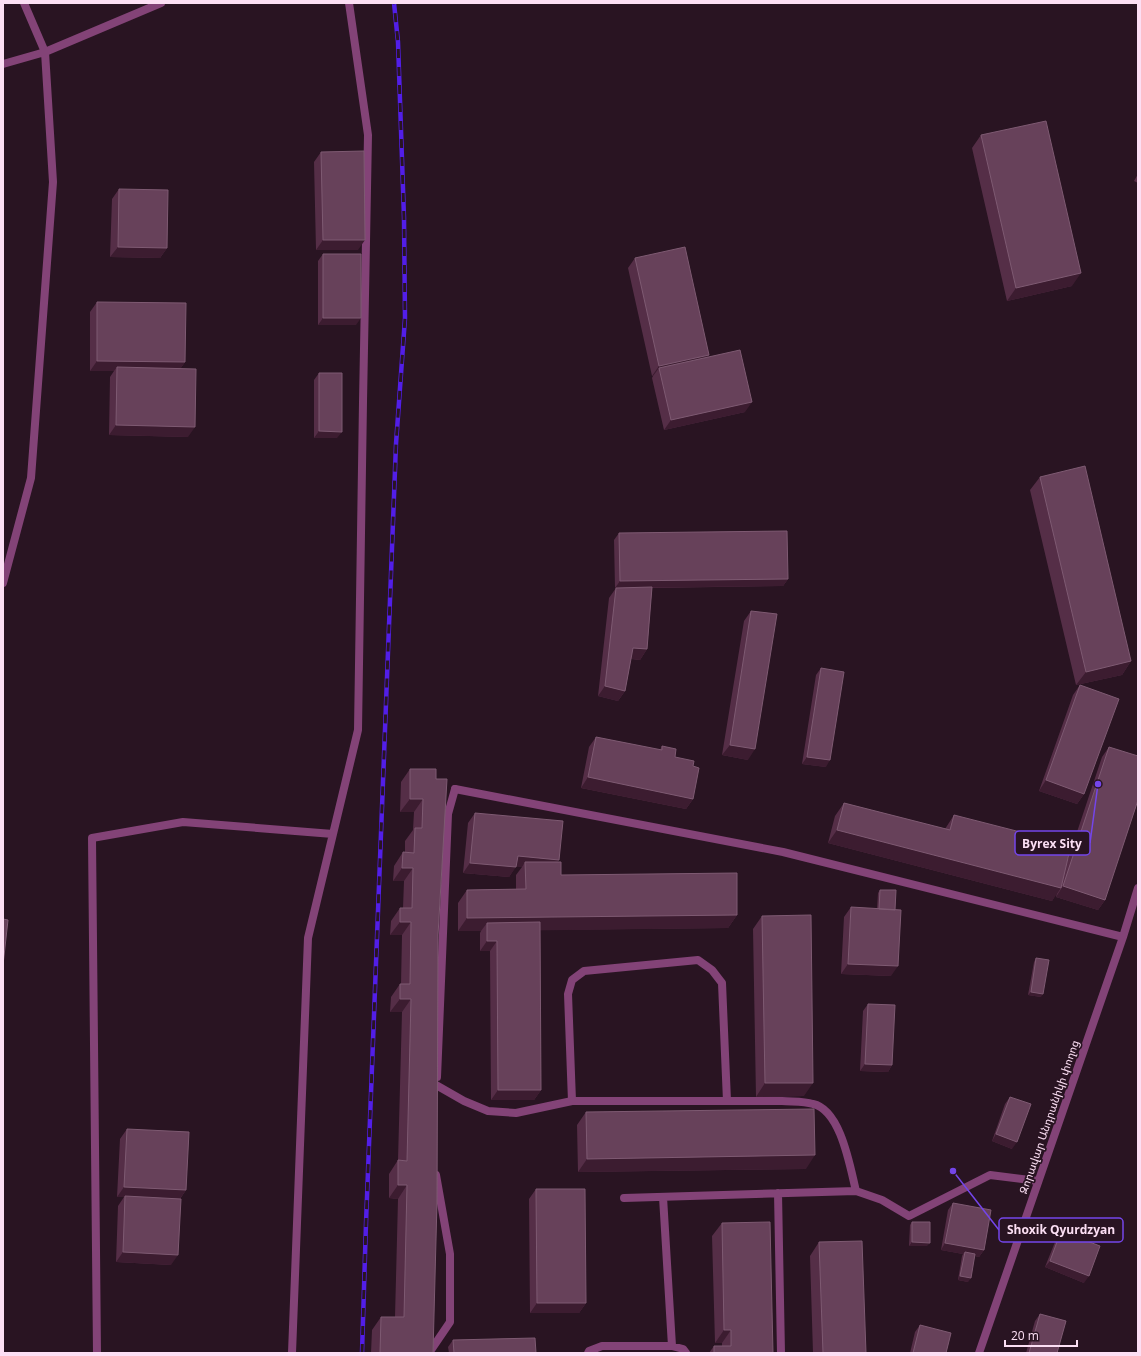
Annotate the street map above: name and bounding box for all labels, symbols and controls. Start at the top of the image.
callout: Byrex Sity [1015,831,1090,855]
text: Byrex Sity [1022,835,1082,852]
street label: Զորավար Անդրանիկի փողոց [1015,1038,1082,1196]
callout: Shoxik Qyurdzyan [999,1218,1123,1242]
text: Shoxik Qyurdzyan [1007,1221,1115,1238]
scale bar [1005,1322,1077,1348]
text: 20 m [1011,1327,1039,1344]

